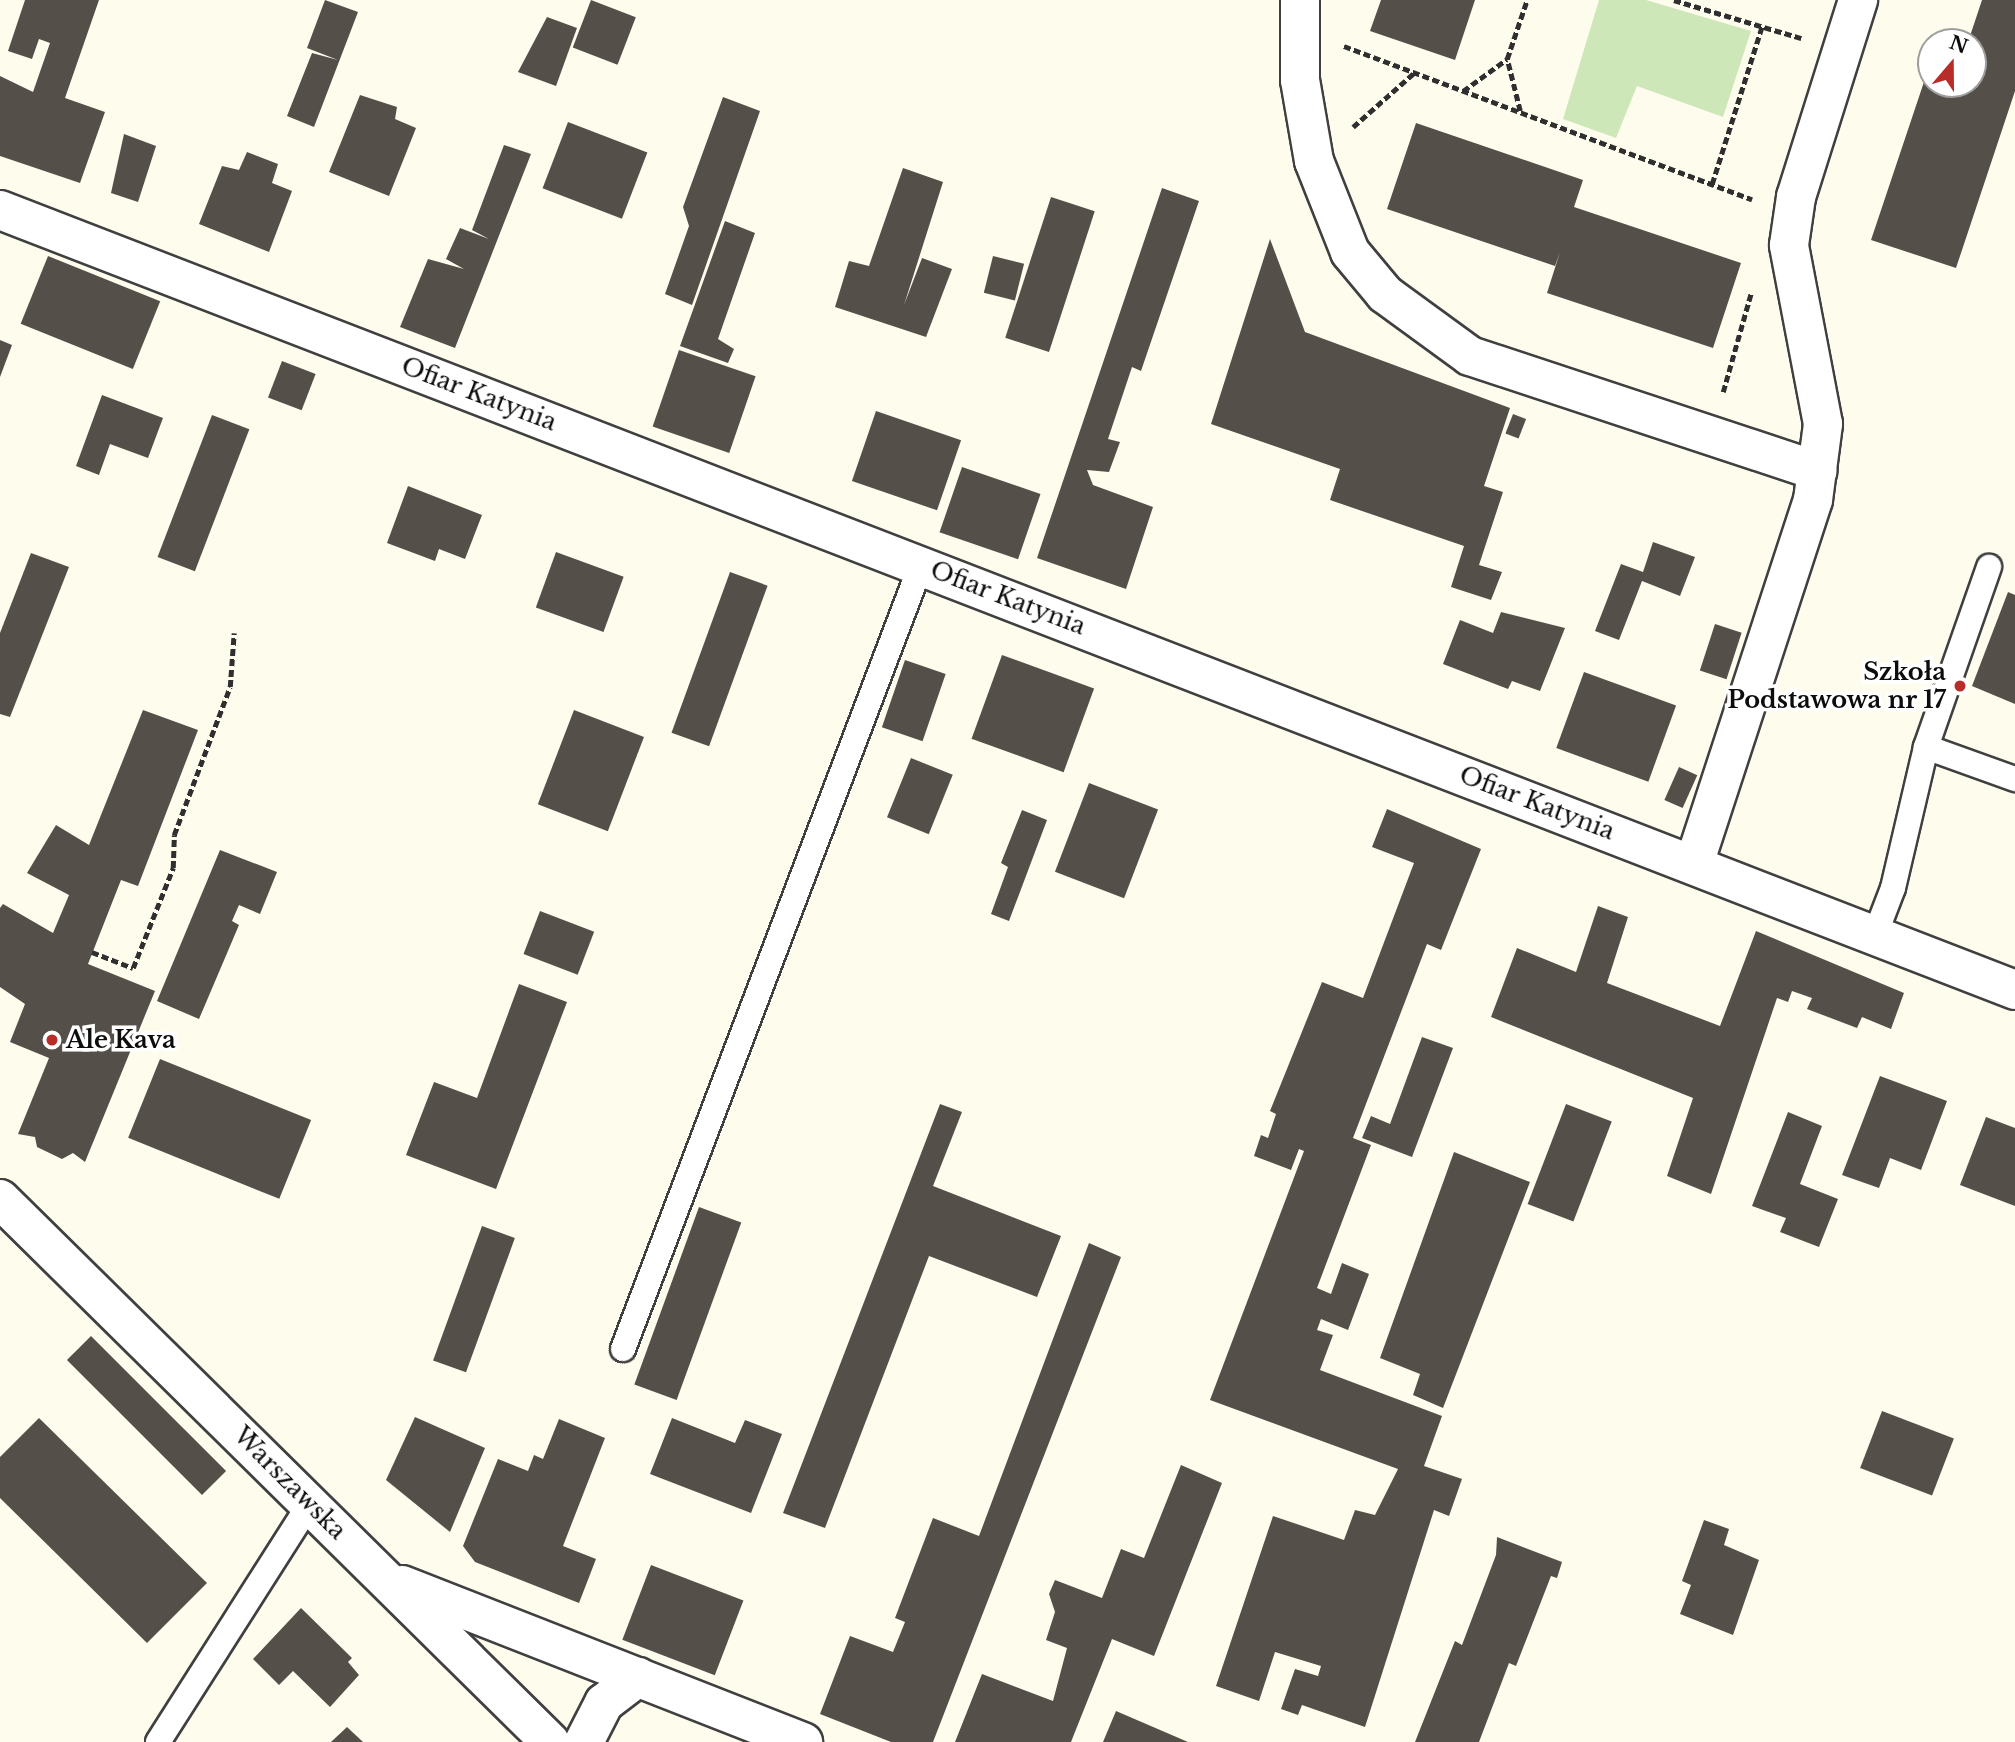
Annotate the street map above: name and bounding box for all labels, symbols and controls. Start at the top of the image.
north arrow [1917,28,1987,98]
text: N [1946,31,1971,59]
street label: Ofiar Katynia [397,351,561,437]
street label: Ofiar Katynia [926,555,1090,641]
place label: Szkoła Podstawowa nr 17 [1727,658,1946,714]
marker: Szkoła Podstawowa nr 17 [1952,678,1968,694]
street label: Ofiar Katynia [1455,760,1619,846]
place label: Ale Kava [66,1026,176,1054]
marker: Ale Kava [44,1032,60,1048]
street label: Warszawska [228,1421,352,1545]

